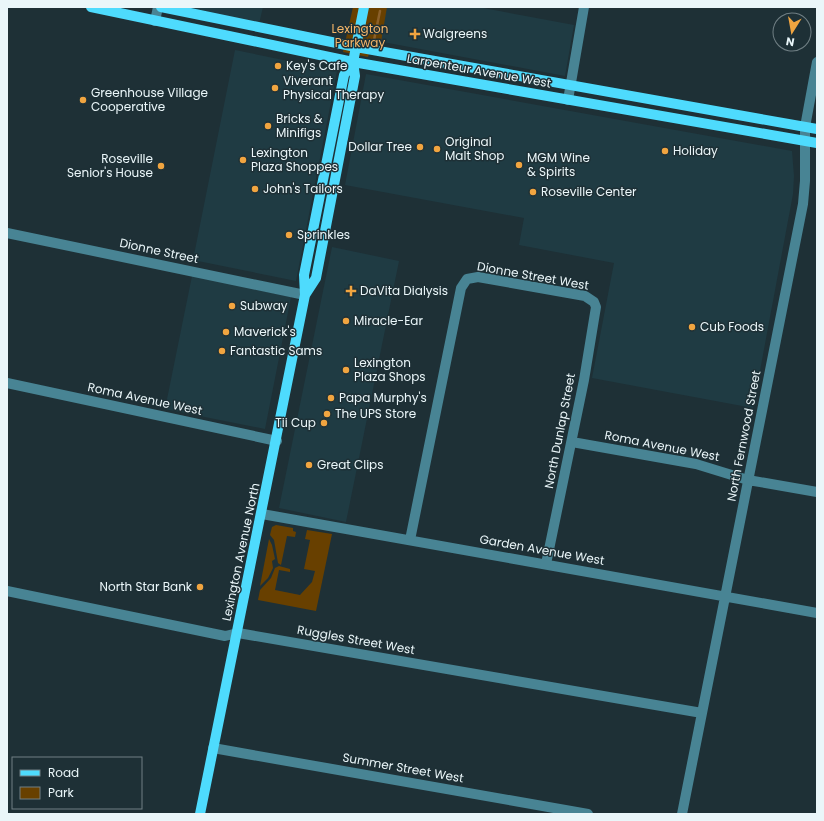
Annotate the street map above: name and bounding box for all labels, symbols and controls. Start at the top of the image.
north arrow [772,12,812,52]
park label: Lexington Parkway [332,20,388,51]
place label: Walgreens [423,25,487,42]
marker: Walgreens [410,29,420,39]
text: N [785,33,796,50]
street label: Larpenteur Avenue West [406,49,553,92]
place label: Key's Cafe [286,57,348,74]
marker: Key's Cafe [273,61,283,71]
place label: Viverant Physical Therapy [283,72,384,103]
marker: Viverant Physical Therapy [270,83,280,93]
place label: Greenhouse Village Cooperative [91,84,208,115]
marker: Greenhouse Village Cooperative [78,95,88,105]
place label: Bricks & Minifigs [276,110,323,141]
marker: Bricks & Minifigs [263,121,273,131]
place label: Original Malt Shop [445,133,505,164]
place label: Dollar Tree [348,138,412,155]
marker: Dollar Tree [415,142,425,152]
place label: Holiday [673,142,718,159]
place label: Lexington Plaza Shoppes [251,144,338,175]
marker: Original Malt Shop [432,144,442,154]
marker: Holiday [660,146,670,156]
place label: MGM Wine & Spirits [527,149,590,180]
place label: Roseville Senior's House [67,150,153,181]
marker: Lexington Plaza Shoppes [238,155,248,165]
marker: MGM Wine & Spirits [514,160,524,170]
marker: Roseville Senior's House [156,161,166,171]
place label: John's Tailors [263,180,343,197]
place label: Roseville Center [541,183,637,200]
marker: John's Tailors [250,184,260,194]
marker: Roseville Center [528,187,538,197]
place label: Sprinkles [297,226,350,243]
marker: Sprinkles [284,230,294,240]
street label: Dionne Street [118,234,200,267]
street label: Dionne Street West [476,257,590,294]
place label: DaVita Dialysis [360,282,448,299]
marker: DaVita Dialysis [345,285,357,297]
place label: Subway [240,297,288,314]
marker: Subway [227,301,237,311]
place label: Miracle-Ear [354,312,423,329]
marker: Miracle-Ear [341,316,351,326]
place label: Cub Foods [700,318,764,335]
marker: Cub Foods [687,322,697,332]
place label: Maverick's [234,323,296,340]
marker: Maverick's [221,327,231,337]
place label: Fantastic Sams [230,342,322,359]
marker: Fantastic Sams [217,346,227,356]
place label: Lexington Plaza Shops [354,354,426,385]
marker: Lexington Plaza Shops [341,365,351,375]
street label: North Fernwood Street [722,369,765,503]
street label: North Dunlap Street [540,372,579,490]
street label: Roma Avenue West [86,378,204,419]
place label: Papa Murphy's [339,389,427,406]
marker: Papa Murphy's [326,393,336,403]
place label: The UPS Store [335,405,416,422]
marker: The UPS Store [322,409,332,419]
place label: Tii Cup [275,414,316,431]
marker: Tii Cup [319,418,329,428]
street label: Roma Avenue West [603,426,721,465]
place label: Great Clips [317,456,383,473]
marker: Great Clips [304,460,314,470]
street label: Lexington Avenue North [218,481,263,623]
street label: Garden Avenue West [478,530,606,569]
place label: North Star Bank [100,578,193,595]
marker: North Star Bank [195,582,205,592]
street label: Ruggles Street West [296,621,416,658]
street label: Summer Street West [341,748,465,787]
legend [12,757,142,809]
text: Road [48,764,79,781]
text: Park [48,784,75,801]

